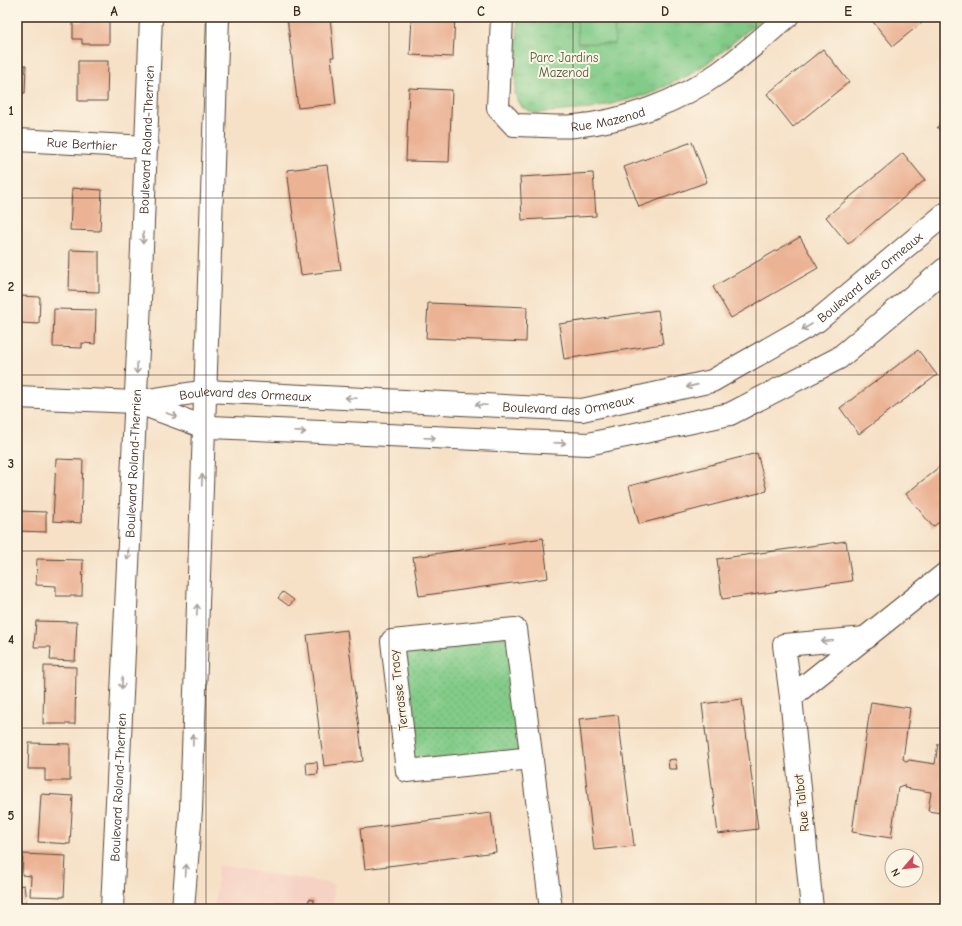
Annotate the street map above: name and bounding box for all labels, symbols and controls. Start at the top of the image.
text: A [110,4,118,19]
text: B [293,4,301,19]
text: C [477,4,485,19]
text: D [661,4,669,19]
text: E [844,4,852,19]
park label: Parc Jardins Mazenod [530,50,598,80]
street label: Boulevard Roland-Therrien [136,65,157,214]
text: 1 [8,103,14,118]
street label: Rue Mazenod [570,104,647,134]
street label: Rue Berthier [46,135,118,153]
street label: Boulevard des Ormeaux [814,229,926,326]
one-way arrow [139,231,147,244]
text: 2 [8,279,14,294]
one-way arrow [801,323,813,331]
one-way arrow [134,361,141,374]
one-way arrow [685,382,698,390]
street label: Boulevard des Ormeaux [178,384,312,404]
street label: Boulevard Roland-Therrien [122,389,144,538]
street label: Boulevard des Ormeaux [502,391,636,418]
one-way arrow [345,395,358,402]
one-way arrow [475,402,488,409]
one-way arrow [166,412,178,420]
one-way arrow [293,428,306,436]
one-way arrow [423,434,436,441]
one-way arrow [553,440,566,447]
text: 3 [8,456,14,471]
one-way arrow [198,474,206,487]
one-way arrow [125,547,132,560]
one-way arrow [194,604,201,617]
text: 4 [8,632,14,647]
one-way arrow [821,637,834,645]
street label: Terrasse Tracy [386,649,411,731]
one-way arrow [118,676,126,689]
street label: Boulevard Roland-Therrien [107,712,129,862]
one-way arrow [189,734,197,747]
street label: Rue Talbot [791,772,812,832]
text: 5 [8,808,15,823]
north arrow [884,848,924,888]
one-way arrow [182,864,189,877]
text: N [888,866,903,879]

